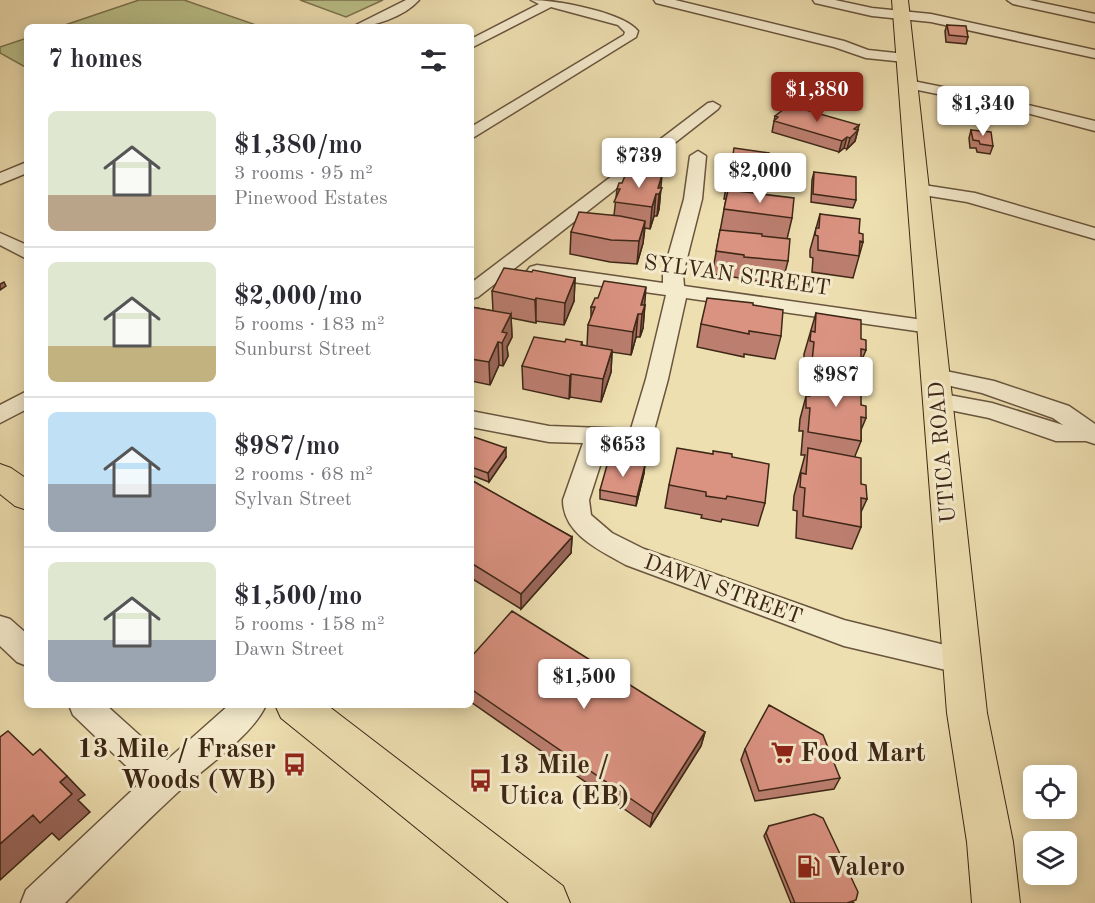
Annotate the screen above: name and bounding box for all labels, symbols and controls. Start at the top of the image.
icon: filters [417,44,450,77]
text: 7 homes [48,47,142,73]
pin: $1,380 [768,72,866,123]
text: $1,380 [785,81,849,101]
pin: $1,340 [934,86,1032,137]
text: $1,340 [951,95,1015,115]
text: $1,380/mo [234,133,362,159]
icon: home [96,135,168,207]
pin: $739 [603,138,675,189]
text: $739 [616,147,662,167]
pin: $2,000 [711,153,809,204]
text: $2,000 [728,162,792,182]
text: 3 rooms · 95 m² [234,164,373,184]
text: Pinewood Estates [234,189,388,209]
street label: SYLVAN STREET [642,252,832,300]
text: $2,000/mo [234,284,362,310]
icon: home [96,286,168,358]
text: 5 rooms · 183 m² [234,315,384,335]
text: Sunburst Street [234,340,371,360]
pin: $987 [800,357,872,408]
text: $987 [813,366,859,386]
street label: UTICA ROAD [926,380,960,524]
pin: $653 [587,427,659,478]
text: $987/mo [234,434,340,460]
icon: home [96,436,168,508]
text: $653 [600,436,646,456]
text: 2 rooms · 68 m² [234,465,373,485]
text: Sylvan Street [234,490,352,510]
street label: DAWN STREET [641,551,805,629]
text: $1,500/mo [234,584,362,610]
icon: home [96,586,168,658]
text: 5 rooms · 158 m² [234,615,384,635]
text: Dawn Street [234,640,344,660]
pin: $1,500 [535,659,633,710]
text: $1,500 [552,668,616,688]
place label: 13 Mile / Fraser Woods (WB) [77,736,276,794]
supermarket icon: Food Mart [769,740,795,766]
place label: Food Mart [800,740,926,767]
bus stop icon: 13 Mile / Fraser Woods (WB) [281,752,307,778]
place label: 13 Mile / Utica (EB) [498,752,629,810]
map controls [1023,765,1077,885]
button: locate [1023,765,1077,819]
bus stop icon: 13 Mile / Utica (EB) [467,768,493,794]
button: layers [1023,831,1077,885]
fuel station icon: Valero [796,854,822,880]
place label: Valero [827,854,905,881]

